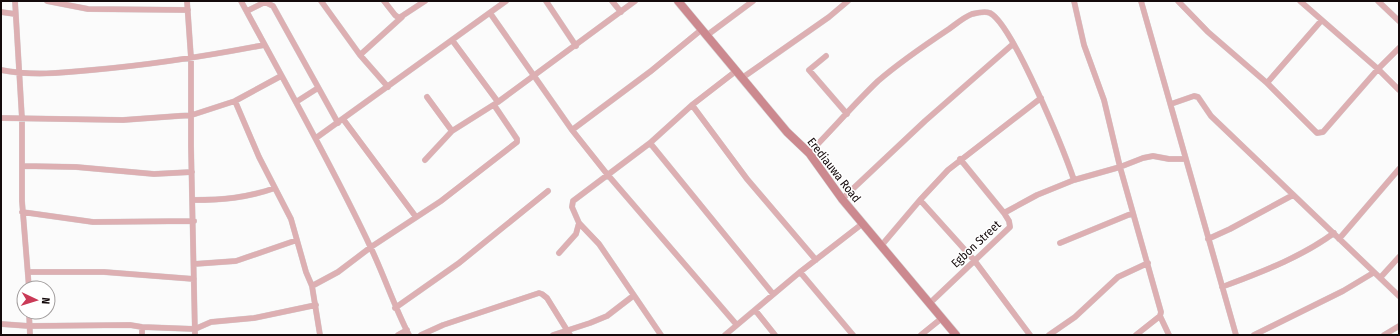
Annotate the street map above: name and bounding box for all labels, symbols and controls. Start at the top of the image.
street label: Erediauwa Road [804,135,864,205]
street label: Egbon Street [948,218,1004,270]
north arrow [16,280,56,320]
text: N [39,297,52,304]

